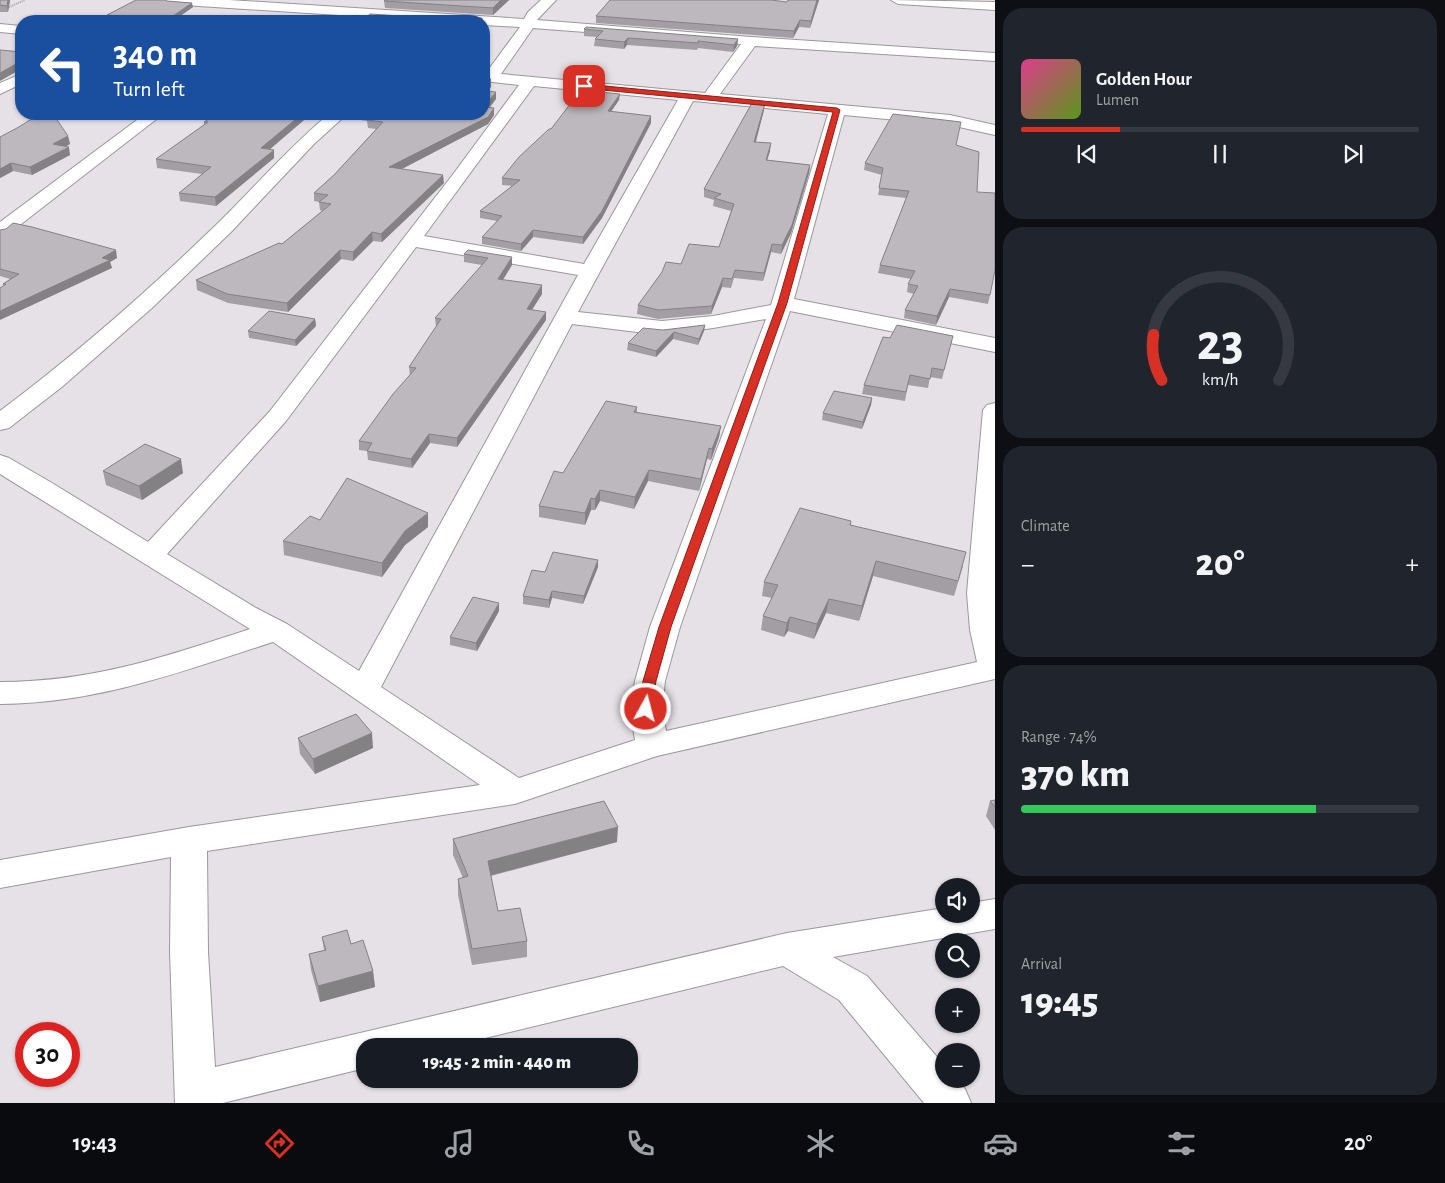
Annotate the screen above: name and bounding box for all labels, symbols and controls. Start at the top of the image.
icon: left [30,35,95,100]
text: 340 m [113,37,197,72]
pin [563,65,605,107]
text: Golden Hour [1096,70,1192,89]
icon: arrive [570,72,598,100]
text: Turn left [113,78,185,100]
text: Lumen [1096,92,1139,108]
icon: previous [1073,140,1101,168]
icon: pause [1206,140,1234,168]
icon: next [1339,140,1367,168]
text: 23 [1197,317,1243,369]
text: km/h [1202,371,1238,389]
text: Climate [1021,518,1070,534]
text: 20° [1196,545,1244,583]
text: − [1021,551,1034,579]
text: + [1406,551,1419,579]
position arrow [619,682,671,734]
text: Range · 74% [1021,729,1097,745]
text: 370 km [1021,756,1130,794]
map controls [935,878,980,1088]
button: sound [935,878,980,923]
button: search [935,933,980,978]
text: Arrival [1021,956,1062,972]
text: 19:45 [1021,983,1098,1021]
button: + [935,988,980,1033]
speed limit sign: 30 [15,1022,80,1087]
button: − [935,1043,980,1088]
text: 19:45 · 2 min · 440 m [423,1053,571,1072]
icon: directions [262,1126,297,1161]
icon: music [442,1126,477,1161]
icon: phone [623,1126,658,1161]
icon: climate [803,1126,838,1161]
icon: car [983,1126,1018,1161]
icon: filters [1164,1126,1199,1161]
text: 19:43 [73,1132,117,1154]
text: 20° [1344,1132,1372,1154]

